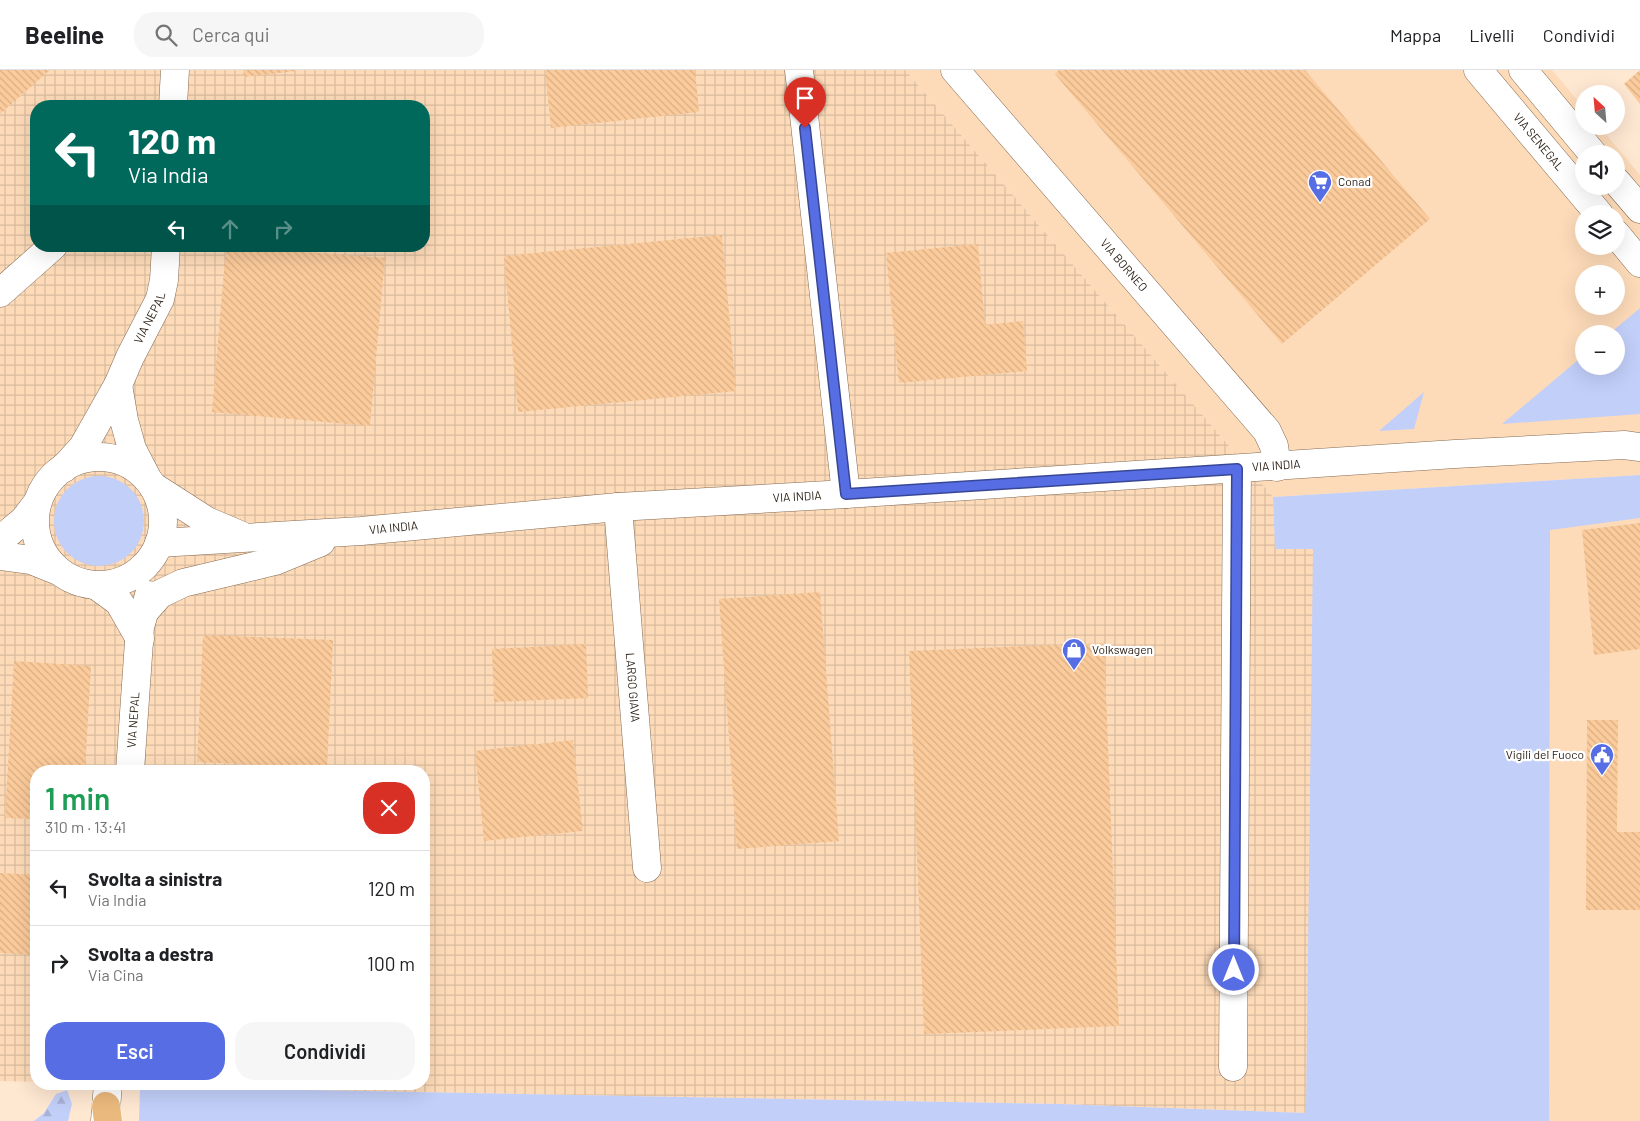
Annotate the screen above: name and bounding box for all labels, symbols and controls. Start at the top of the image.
search box [134,12,484,57]
text: Beeline [25,20,104,49]
icon: search [152,21,180,49]
text: Cerca qui [192,23,270,46]
text: Mappa [1390,24,1441,46]
text: Livelli [1469,24,1515,46]
text: Condividi [1543,24,1615,46]
pin [784,77,826,128]
icon: arrive [791,84,819,112]
north arrow [1575,85,1625,135]
map controls [1575,85,1625,375]
street label: VIA SENEGAL [1511,110,1568,173]
text: 120 m [128,119,216,161]
icon: left [45,120,110,185]
button: sound [1575,145,1625,195]
text: Via India [128,161,208,187]
supermarket icon: Conad [1307,169,1333,203]
place label: Conad [1338,174,1371,188]
button: layers [1575,205,1625,255]
icon: left [163,215,191,243]
icon: ahead [216,215,244,243]
icon: right [269,215,297,243]
street label: VIA BORNEO [1098,235,1151,294]
button: + [1575,265,1625,315]
street label: VIA NEPAL [130,291,167,346]
button: − [1575,325,1625,375]
street label: VIA INDIA [1251,456,1301,473]
street label: VIA INDIA [772,487,822,504]
street label: VIA INDIA [368,518,418,536]
shop icon: Volkswagen [1061,637,1087,671]
place label: Volkswagen [1092,642,1153,656]
street label: LARGO GIAVA [624,652,643,723]
street label: VIA NEPAL [124,691,141,749]
public building icon: Vigili del Fuoco [1589,742,1615,776]
place label: Vigili del Fuoco [1506,747,1584,761]
text: 1 min [45,780,110,816]
button: close [363,782,415,834]
text: 310 m · 13:41 [45,817,126,836]
text: Svolta a sinistra [88,867,222,890]
icon: left [45,874,73,902]
text: 120 m [368,877,415,900]
text: Via India [88,890,147,909]
text: Svolta a destra [88,942,214,965]
position arrow [1207,943,1259,995]
icon: right [45,949,73,977]
text: 100 m [367,952,415,975]
text: Via Cina [88,965,143,984]
button: Esci [45,1022,225,1080]
button: Condividi [235,1022,415,1080]

